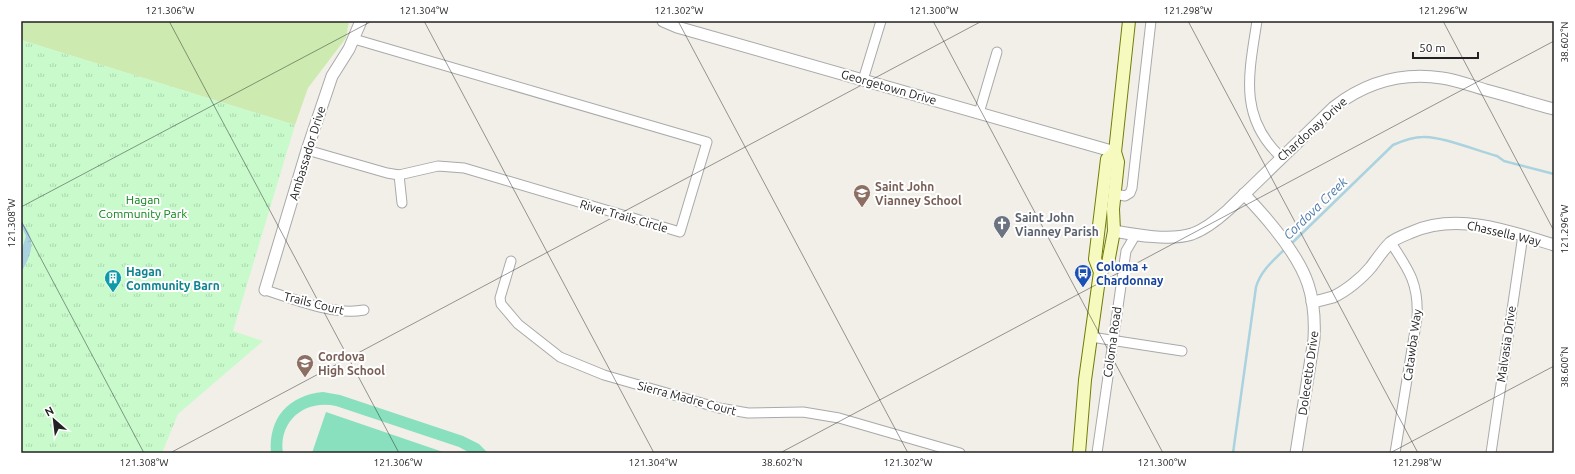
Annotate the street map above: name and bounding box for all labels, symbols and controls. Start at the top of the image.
text: 121.306°W [146,5,194,16]
text: 121.304°W [400,5,448,16]
text: 121.302°W [655,5,703,16]
text: 121.300°W [910,5,958,16]
text: 121.298°W [1164,5,1212,16]
text: 121.296°W [1419,5,1467,16]
text: 38.602°N [1559,21,1570,63]
scale bar [1413,34,1478,60]
text: 50 m [1419,41,1446,54]
street label: Georgetown Drive [840,67,938,107]
street label: Chardonay Drive [1275,94,1349,164]
street label: Ambassador Drive [287,104,327,202]
water label: Cordova Creek [1280,174,1350,242]
place label: Saint John Vianney School [875,180,962,207]
school or university icon: Saint John Vianney School [852,183,872,208]
park label: Hagan Community Park [99,193,187,220]
street label: River Trails Circle [578,197,670,235]
text: 121.308°W [6,199,17,247]
text: 121.296°W [1559,205,1570,253]
place label: Saint John Vianney Parish [1015,211,1099,238]
church icon: Saint John Vianney Parish [992,214,1012,239]
street label: Chassella Way [1466,218,1542,248]
place label: Coloma + Chardonnay [1096,260,1164,287]
bus stop icon: Coloma + Chardonnay [1073,263,1093,288]
place label: Hagan Community Barn [126,265,220,292]
building icon: Hagan Community Barn [103,268,123,293]
street label: Trails Court [283,289,346,317]
street label: Malvasia Drive [1494,305,1518,383]
street label: Coloma Road [1101,306,1123,378]
street label: Catawba Way [1401,308,1424,382]
street label: Dolecetto Drive [1296,330,1320,416]
text: 38.600°N [1559,346,1570,388]
place label: Cordova High School [318,350,385,377]
school or university icon: Cordova High School [295,353,315,378]
street label: Sierra Madre Court [636,379,738,418]
north arrow [34,400,74,440]
text: N [43,404,56,418]
text: 121.308°W [120,457,168,468]
text: 121.306°W [374,457,422,468]
text: 121.304°W [629,457,677,468]
text: 38.602°N [761,457,803,468]
text: 121.302°W [884,457,932,468]
text: 121.300°W [1138,457,1186,468]
text: 121.298°W [1393,457,1441,468]

